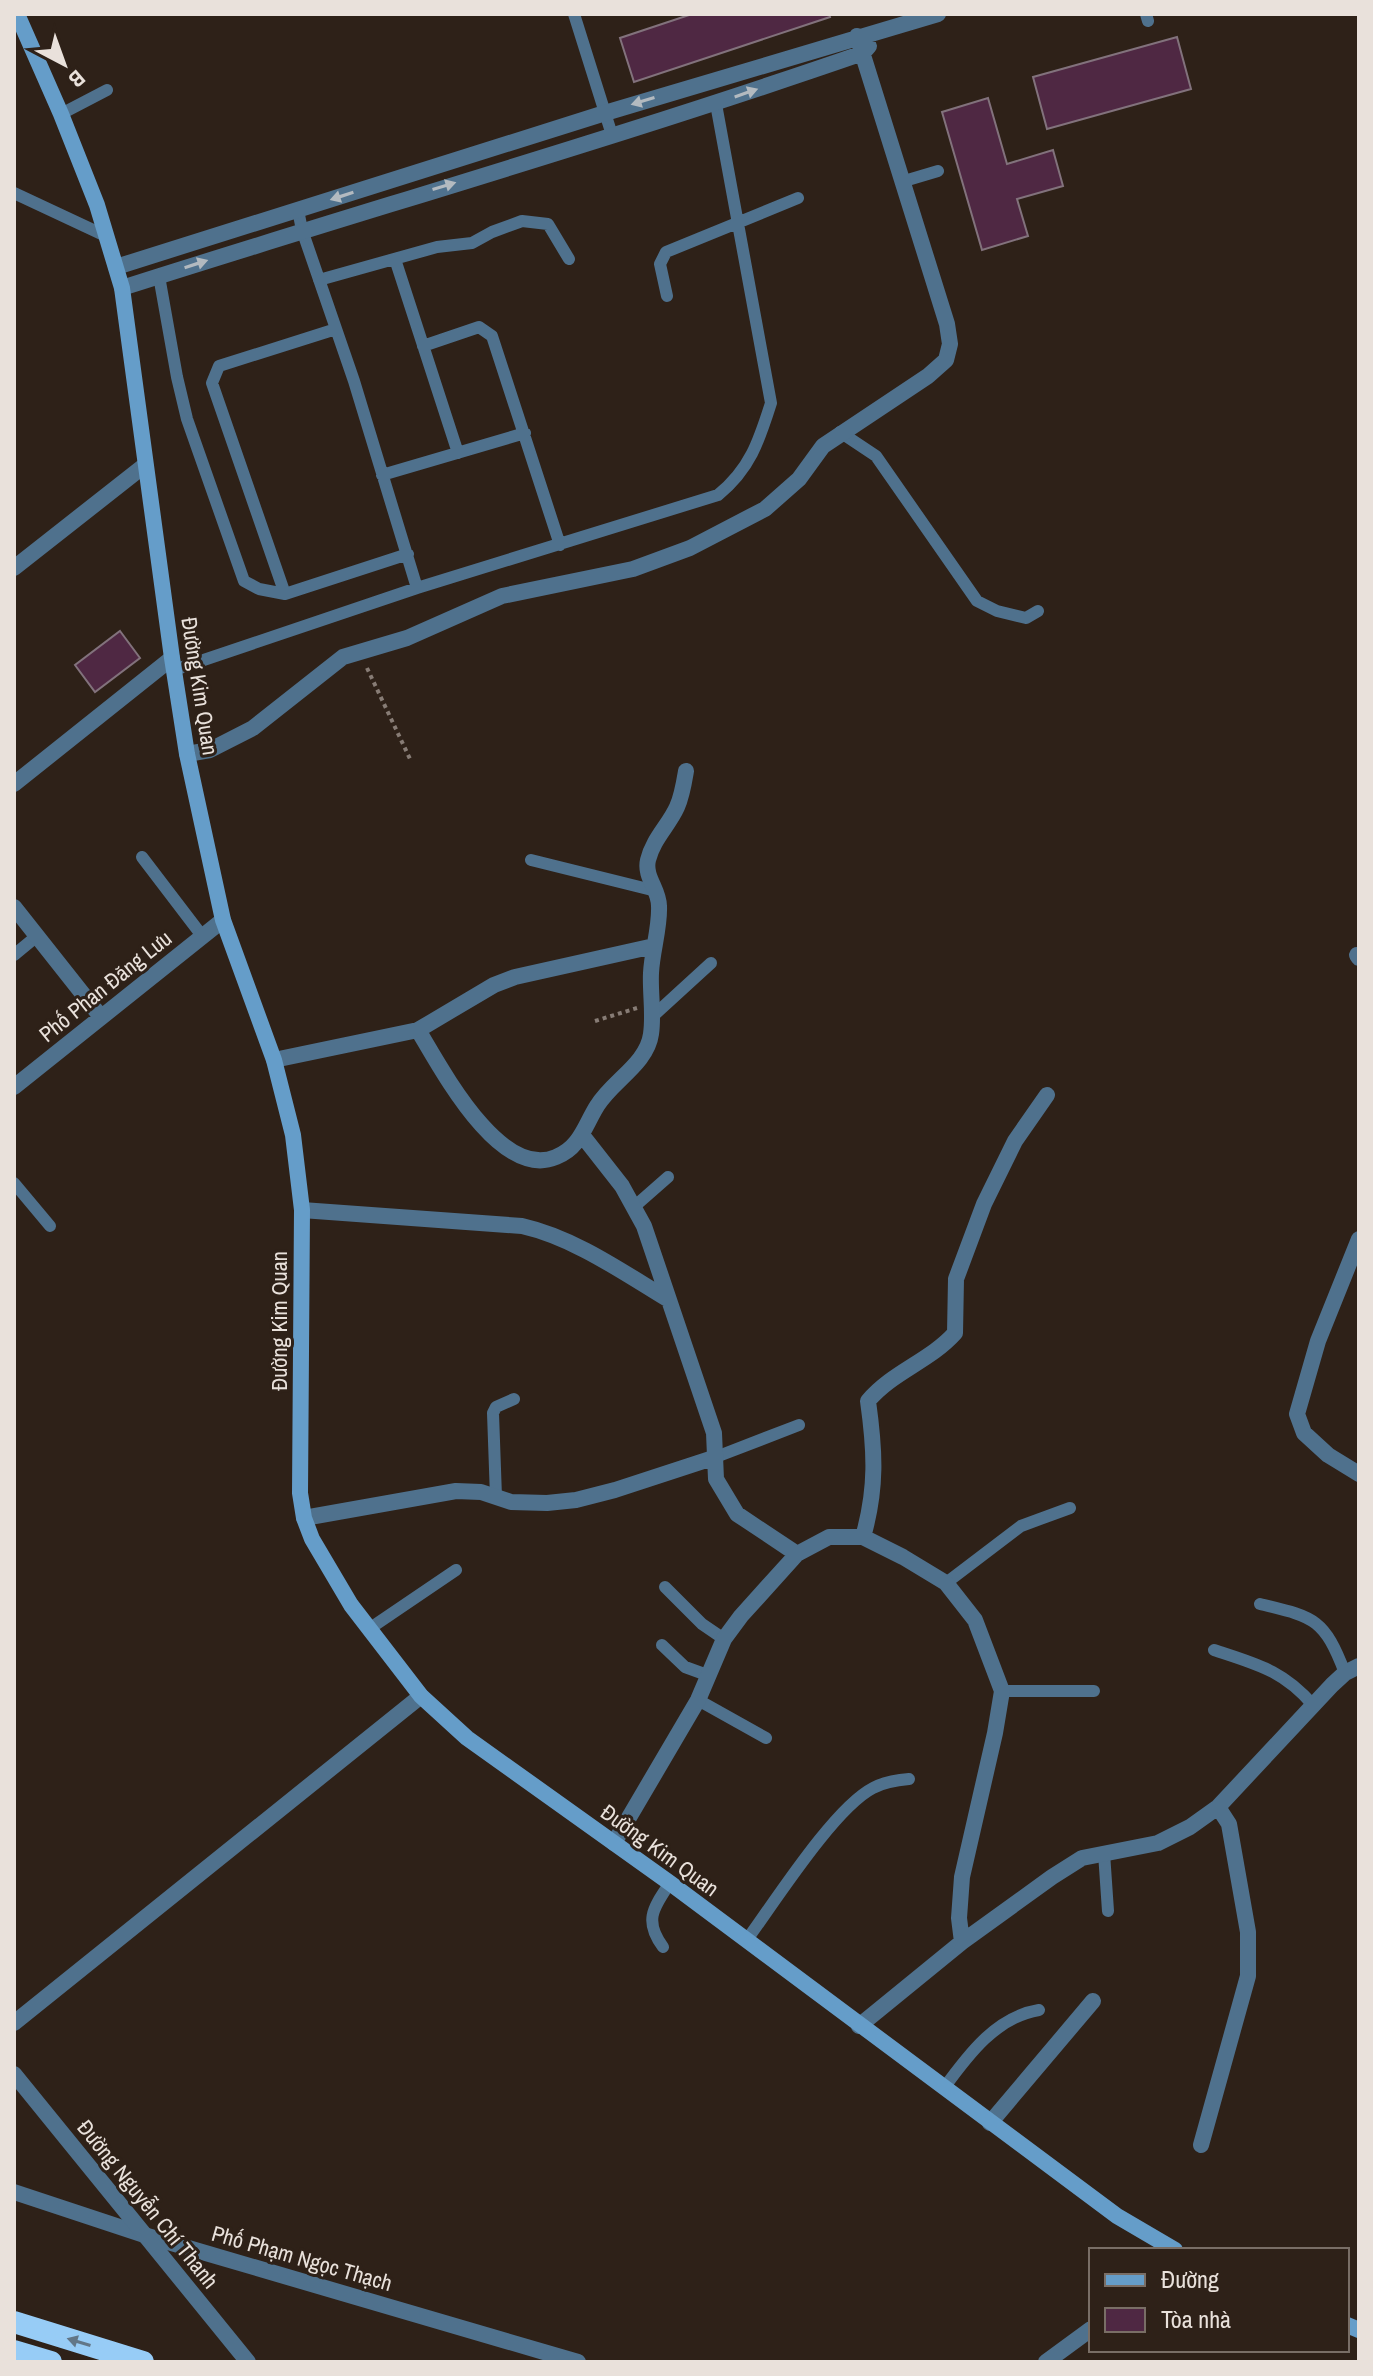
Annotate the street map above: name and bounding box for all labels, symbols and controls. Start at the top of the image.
north arrow [24,24,104,104]
text: B [62,63,92,95]
one-way arrow [735,87,759,99]
one-way arrow [631,95,655,108]
one-way arrow [433,179,457,192]
one-way arrow [330,190,354,203]
one-way arrow [185,257,209,270]
street label: Đường Kim Quan [174,615,226,757]
street label: Phố Phan Đăng Lưu [32,923,178,1049]
street label: Đường Kim Quan [264,1251,294,1391]
street label: Đường Kim Quan [595,1797,725,1903]
street label: Đường Nguyễn Chí Thanh [70,2113,226,2295]
street label: Phố Phạm Ngọc Thạch [208,2218,396,2298]
legend [1089,2248,1349,2352]
text: Đường [1161,2263,1219,2295]
text: Tòa nhà [1161,2303,1231,2335]
one-way arrow [66,2335,90,2348]

